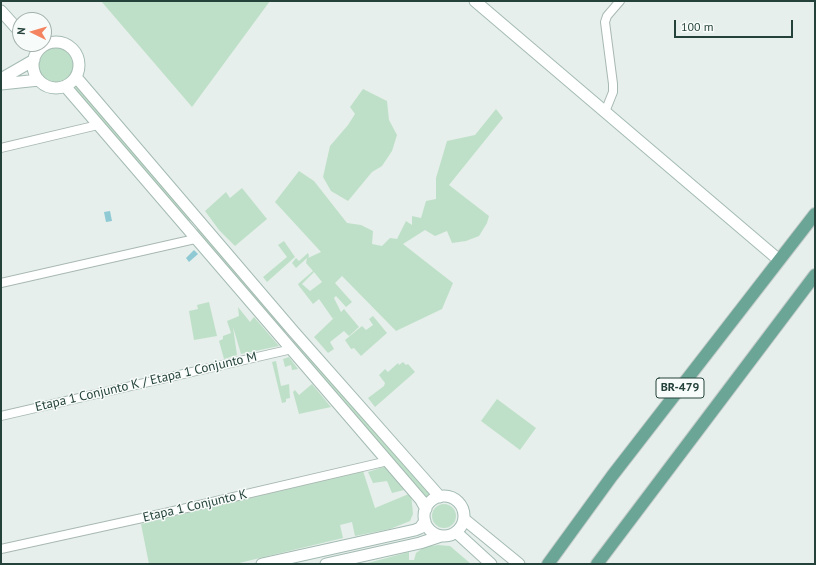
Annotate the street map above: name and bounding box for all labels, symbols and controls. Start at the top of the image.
north arrow [12,12,52,52]
scale bar [676,12,795,38]
text: 100 m [681,19,714,34]
text: N [14,27,28,35]
street label: Etapa 1 Conjunto K / Etapa 1 Conjunto M [34,349,258,415]
road number: BR-479 [656,378,704,398]
street label: Etapa 1 Conjunto K [141,486,249,526]

